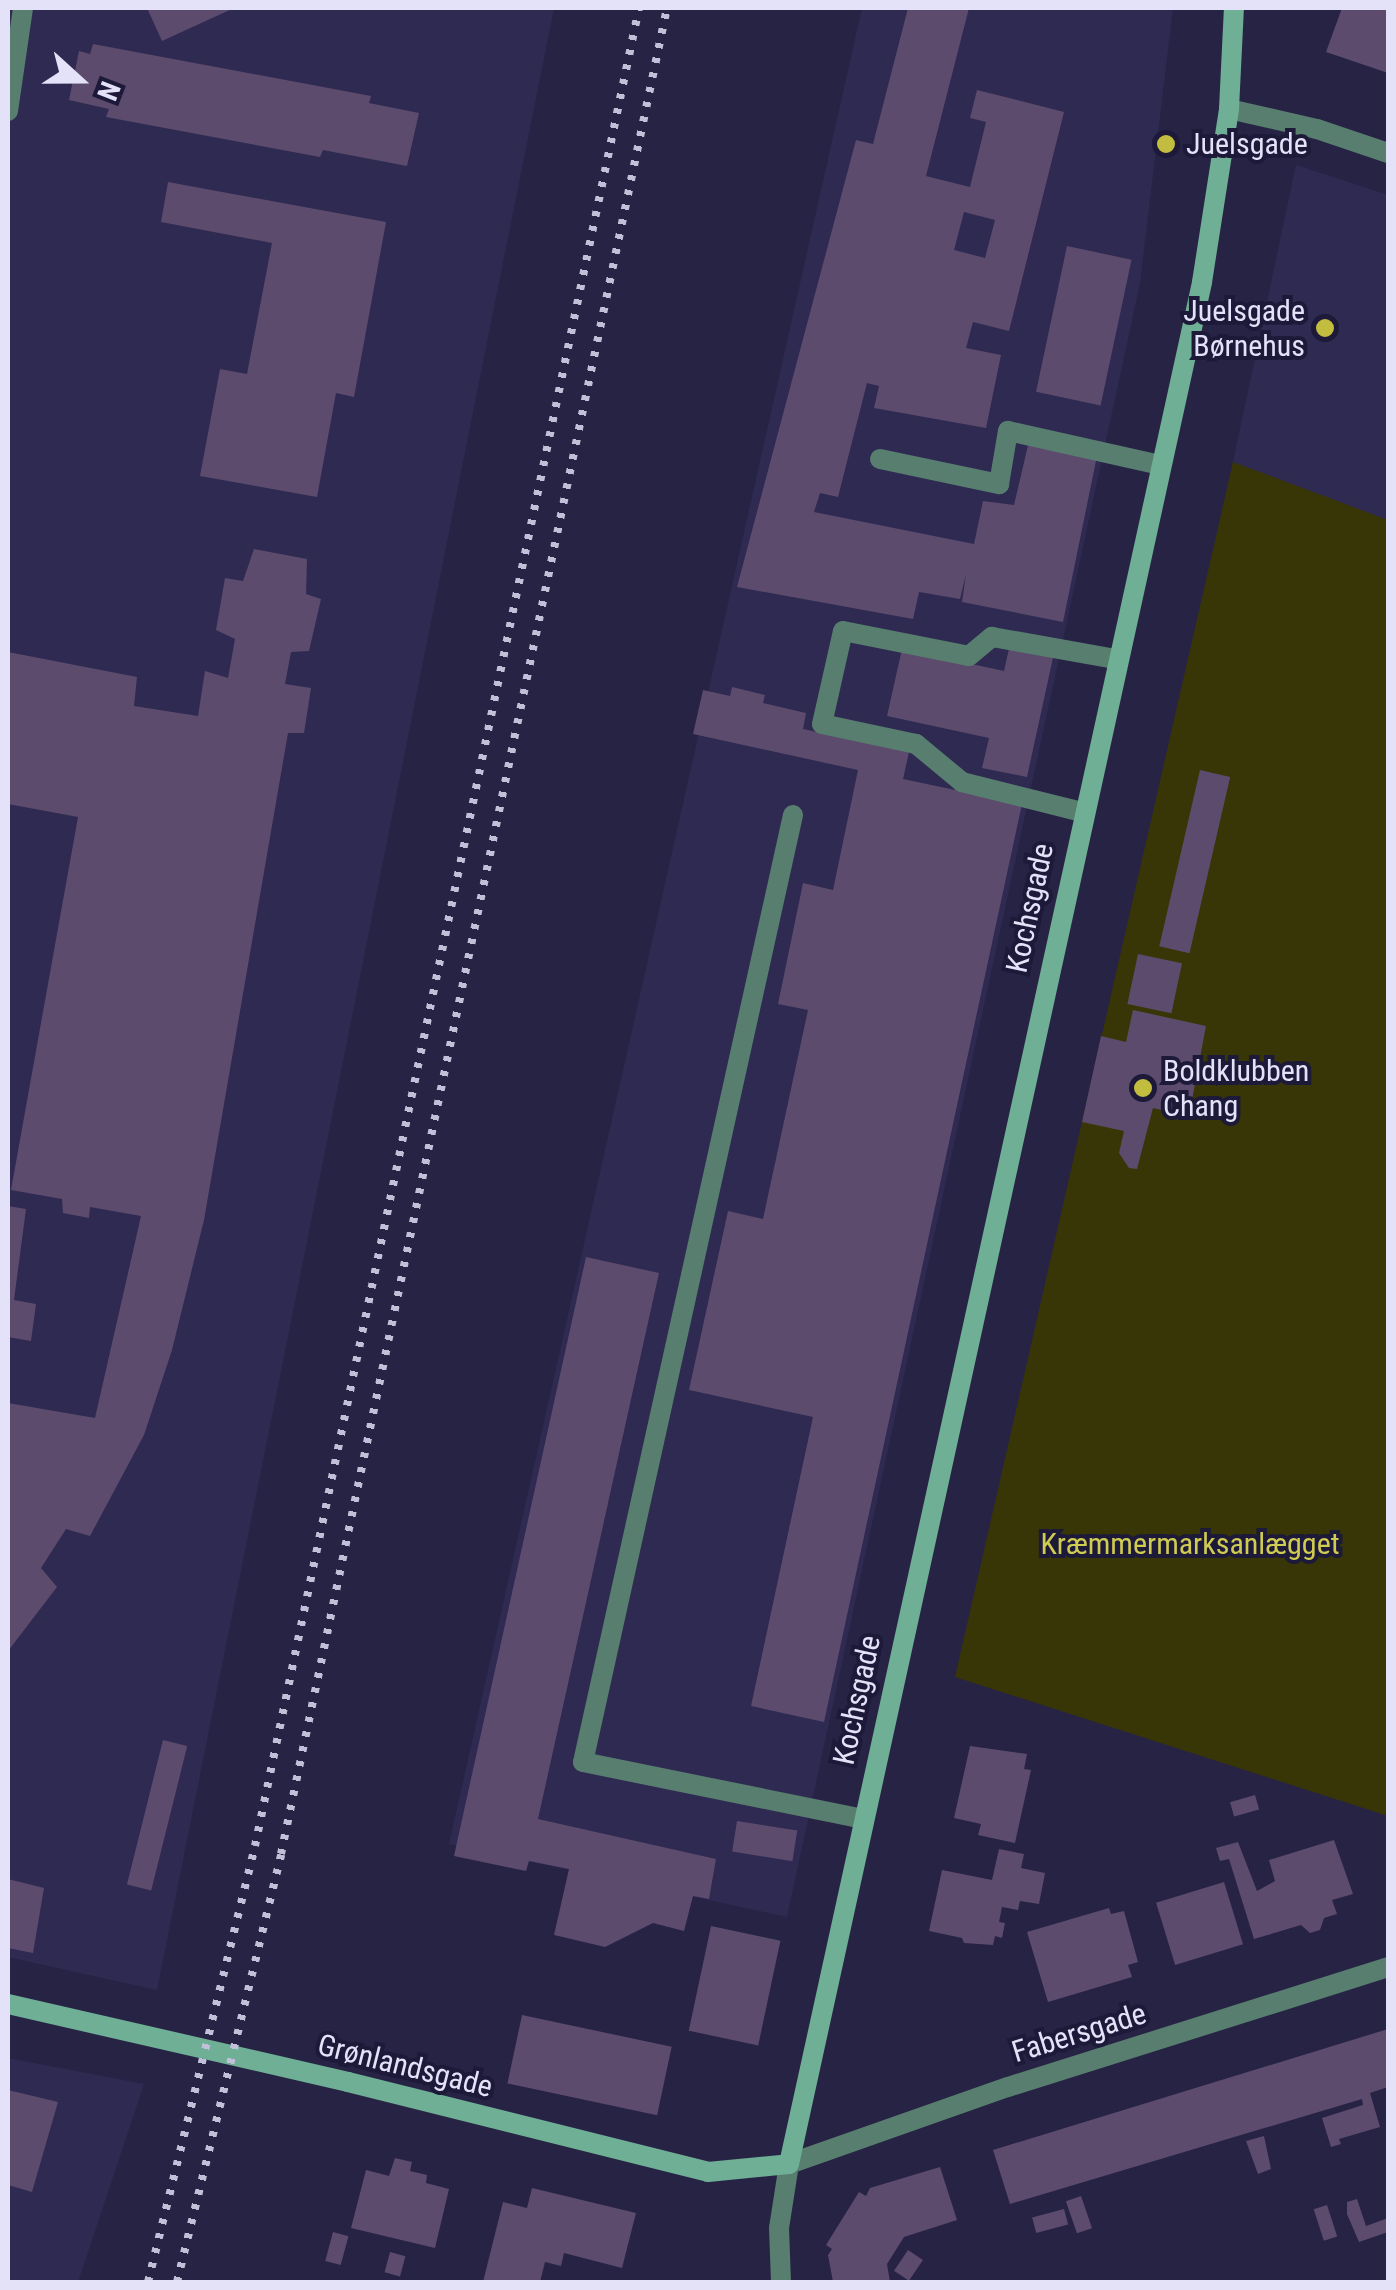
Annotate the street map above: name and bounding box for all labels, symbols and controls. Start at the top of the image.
north arrow [30,30,130,130]
text: N [90,77,127,105]
place label: Juelsgade [1186,126,1308,162]
marker: Juelsgade [1155,133,1177,155]
place label: Juelsgade Børnehus [1183,293,1305,364]
marker: Juelsgade Børnehus [1314,317,1336,339]
street label: Kochsgade [999,840,1061,976]
place label: Boldklubben Chang [1163,1053,1309,1124]
marker: Boldklubben Chang [1132,1077,1154,1099]
park label: Kræmmermarksanlægget [1040,1526,1340,1562]
street label: Kochsgade [826,1632,888,1768]
street label: Fabersgade [1008,1996,1150,2070]
street label: Grønlandsgade [314,2027,496,2105]

